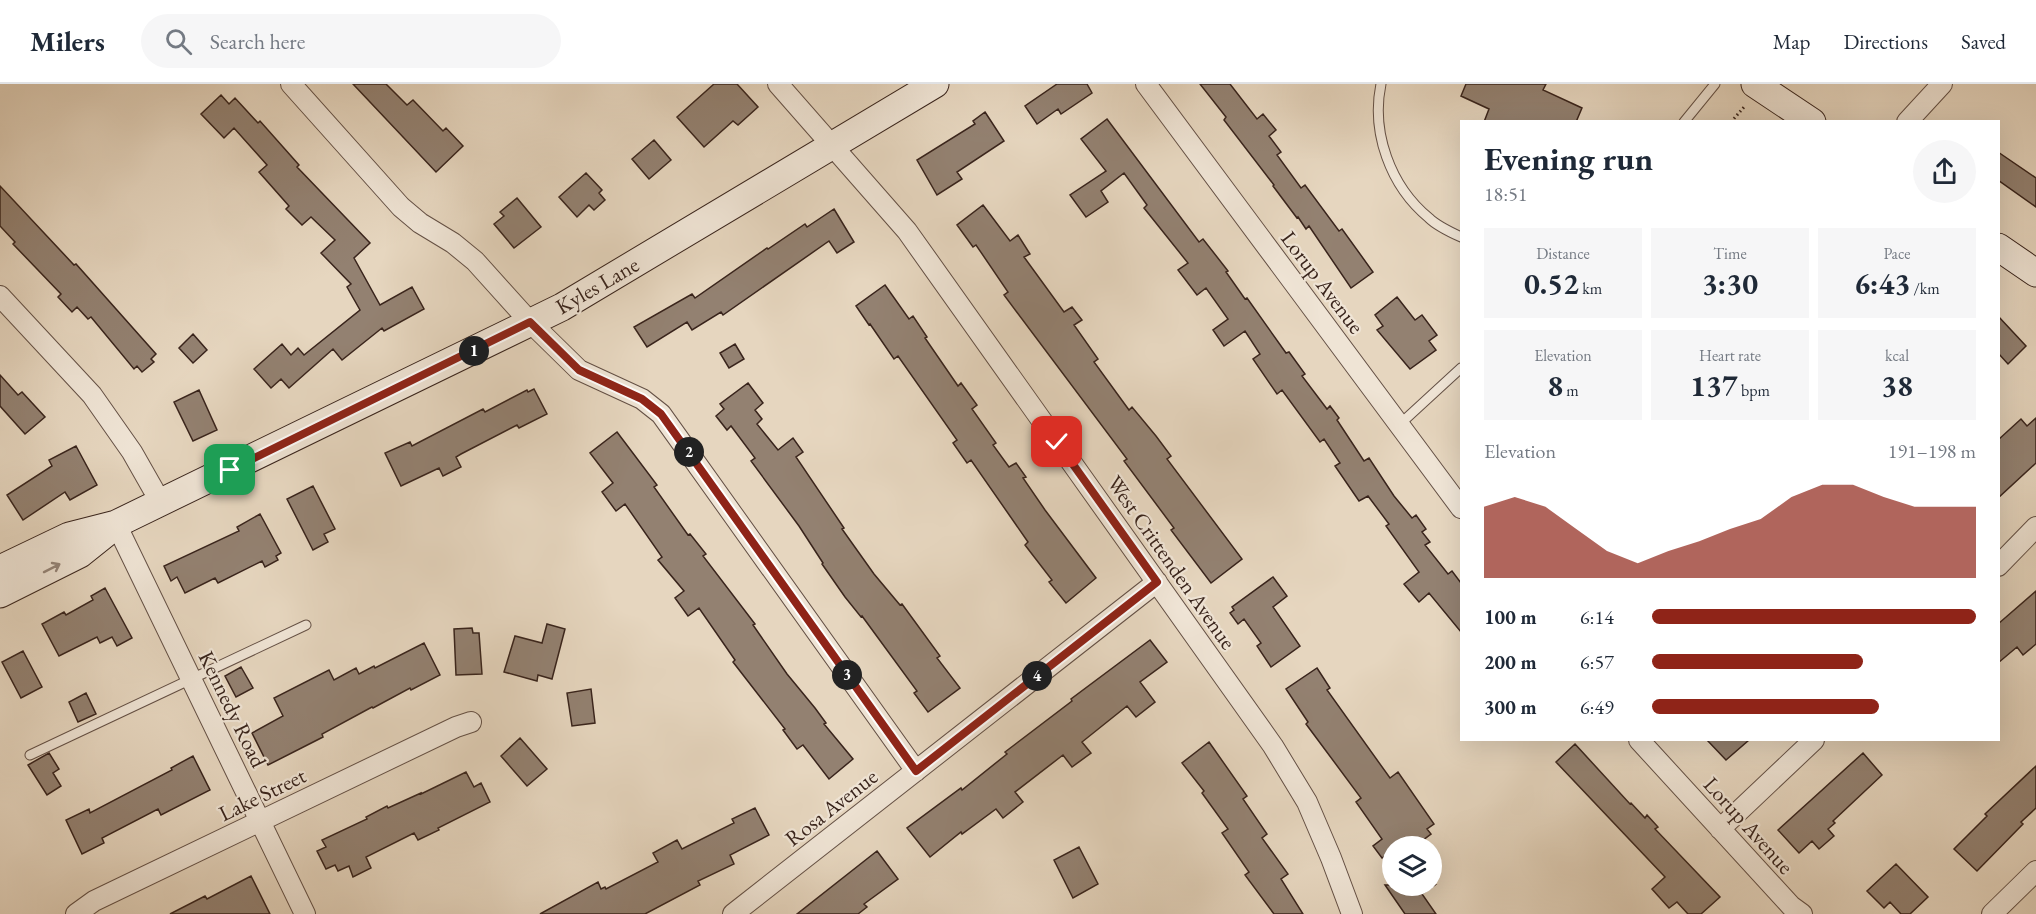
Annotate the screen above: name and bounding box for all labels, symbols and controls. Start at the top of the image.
search box [141,14,561,68]
text: Milers [30,23,105,59]
icon: search [162,25,195,58]
text: Search here [210,27,305,56]
text: Map [1773,28,1810,55]
text: Directions [1843,28,1928,55]
text: Saved [1961,28,2006,55]
text: Evening run [1484,137,1653,180]
button: share [1913,140,1976,203]
text: 18:51 [1484,181,1527,207]
street label: Lorup Avenue [1274,225,1371,340]
text: Distance [1536,243,1590,264]
text: Time [1713,243,1747,264]
text: Pace [1884,243,1910,264]
street label: Kyles Lane [550,250,645,321]
text: 0.52 [1524,264,1579,303]
text: 3:30 [1702,264,1758,303]
text: 6:43 [1854,264,1910,303]
text: km [1579,278,1602,299]
text: /km [1910,278,1940,299]
pin: 1 [459,336,489,366]
text: 1 [470,340,478,361]
text: Elevation [1534,345,1592,366]
text: Heart rate [1699,345,1761,366]
text: kcal [1885,345,1909,366]
text: 8 [1547,366,1563,405]
text: 137 [1690,366,1738,405]
text: 38 [1881,366,1913,405]
text: m [1563,380,1579,401]
text: bpm [1738,380,1770,401]
pin [1031,416,1082,467]
icon: check [1040,425,1073,458]
pin: 2 [674,437,704,467]
text: Elevation [1484,438,1556,464]
text: 191–198 m [1888,438,1976,464]
text: 2 [685,441,693,462]
pin [204,444,255,495]
icon: arrive [213,453,246,486]
street label: West Crittenden Avenue [1101,470,1243,655]
one-way arrow [43,561,61,573]
text: 100 m [1484,604,1537,630]
text: 6:14 [1580,604,1614,630]
street label: Kennedy Road [192,646,274,773]
text: 200 m [1484,649,1537,675]
text: 6:57 [1580,649,1614,675]
pin: 3 [832,660,862,690]
pin: 4 [1022,661,1052,691]
text: 3 [843,664,851,685]
text: 4 [1033,665,1041,686]
text: 300 m [1484,694,1537,720]
text: 6:49 [1580,694,1614,720]
street label: Lake Street [214,761,311,828]
street label: Rosa Avenue [779,762,884,853]
street label: Lorup Avenue [1697,770,1800,881]
map controls [1382,836,1442,896]
button: layers [1382,836,1442,896]

